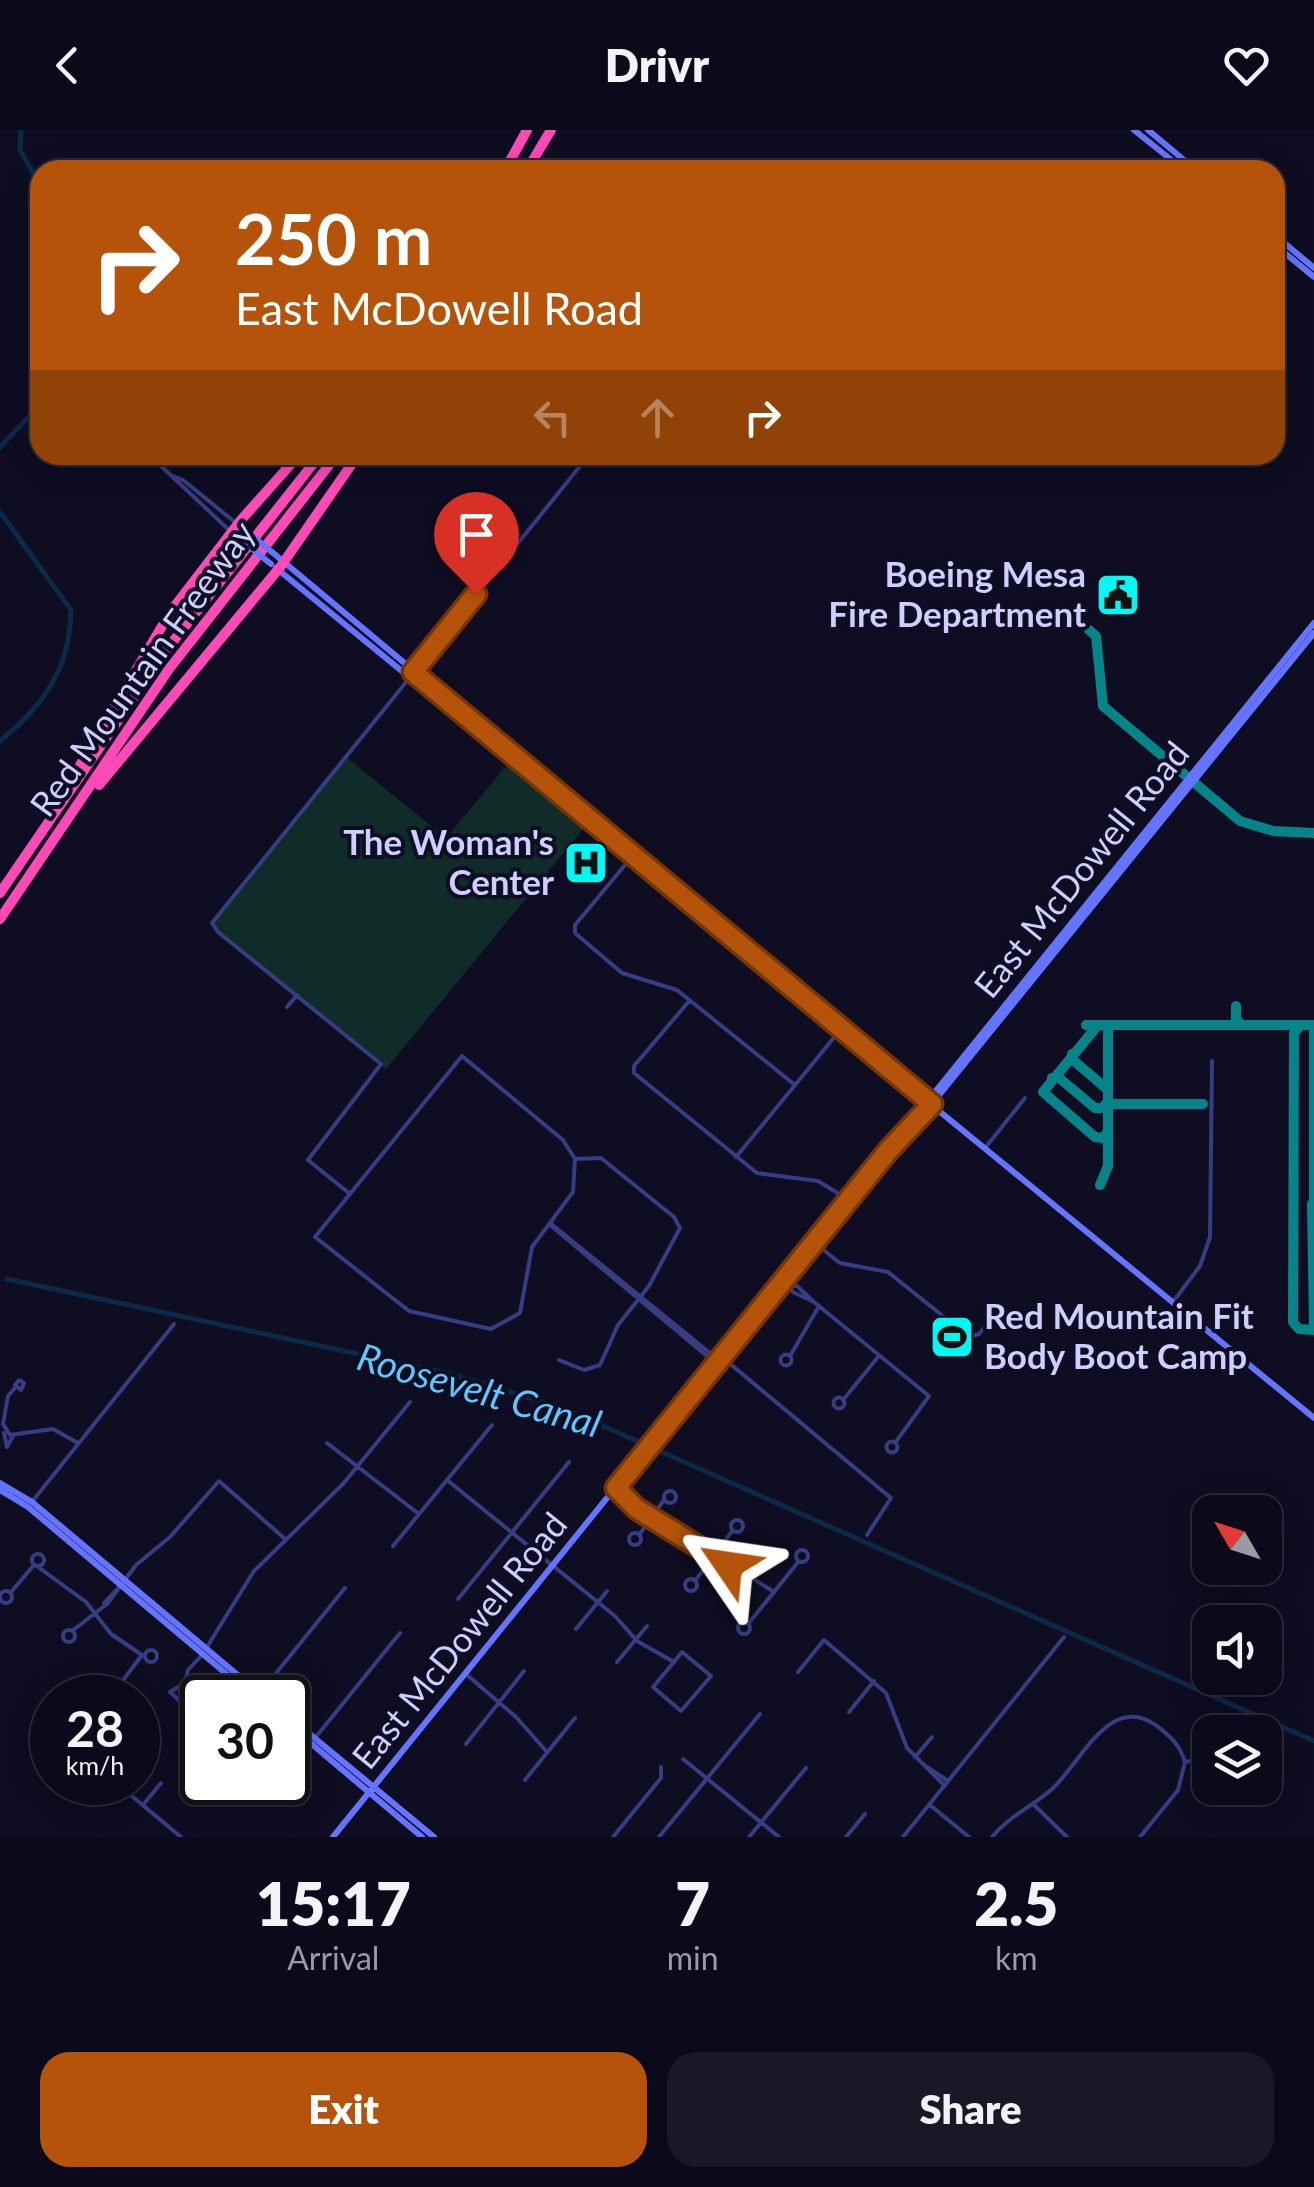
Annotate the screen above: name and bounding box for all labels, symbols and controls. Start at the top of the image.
icon: back [40,38,95,93]
text: Drivr [605,38,709,92]
icon: heart [1219,38,1274,93]
text: 250 m [235,196,432,280]
icon: right [70,200,200,330]
text: East McDowell Road [235,281,643,335]
icon: left [525,390,580,445]
icon: ahead [630,390,685,445]
icon: right [735,390,790,445]
pin [434,492,519,595]
icon: arrive [449,507,504,562]
street label: Red Mountain Freeway [20,512,263,824]
place label: Boeing Mesa Fire Department [828,552,1086,634]
public building icon: Boeing Mesa Fire Department [1095,572,1141,618]
street label: East McDowell Road [964,732,1197,1005]
place label: The Woman's Center [343,820,554,902]
hospital icon: The Woman's Center [563,840,609,886]
place label: Red Mountain Fit Body Boot Camp [984,1294,1254,1376]
sports icon: Red Mountain Fit Body Boot Camp [929,1314,975,1360]
water label: Roosevelt Canal [352,1332,607,1446]
north arrow [1192,1495,1282,1585]
map controls [1192,1495,1282,1805]
street label: East McDowell Road [342,1503,575,1776]
position arrow [676,1513,780,1617]
button: sound [1192,1605,1282,1695]
speed limit sign: 30 [180,1675,310,1805]
text: 28 [66,1698,124,1758]
button: layers [1192,1715,1282,1805]
text: km/h [66,1750,124,1780]
text: 15:17 [256,1867,411,1939]
text: 7 [675,1867,710,1939]
text: 2.5 [974,1867,1058,1939]
text: Arrival [287,1938,379,1977]
text: min [667,1938,719,1977]
text: km [995,1938,1038,1977]
button: Exit [40,2052,647,2167]
button: Share [667,2052,1274,2167]

